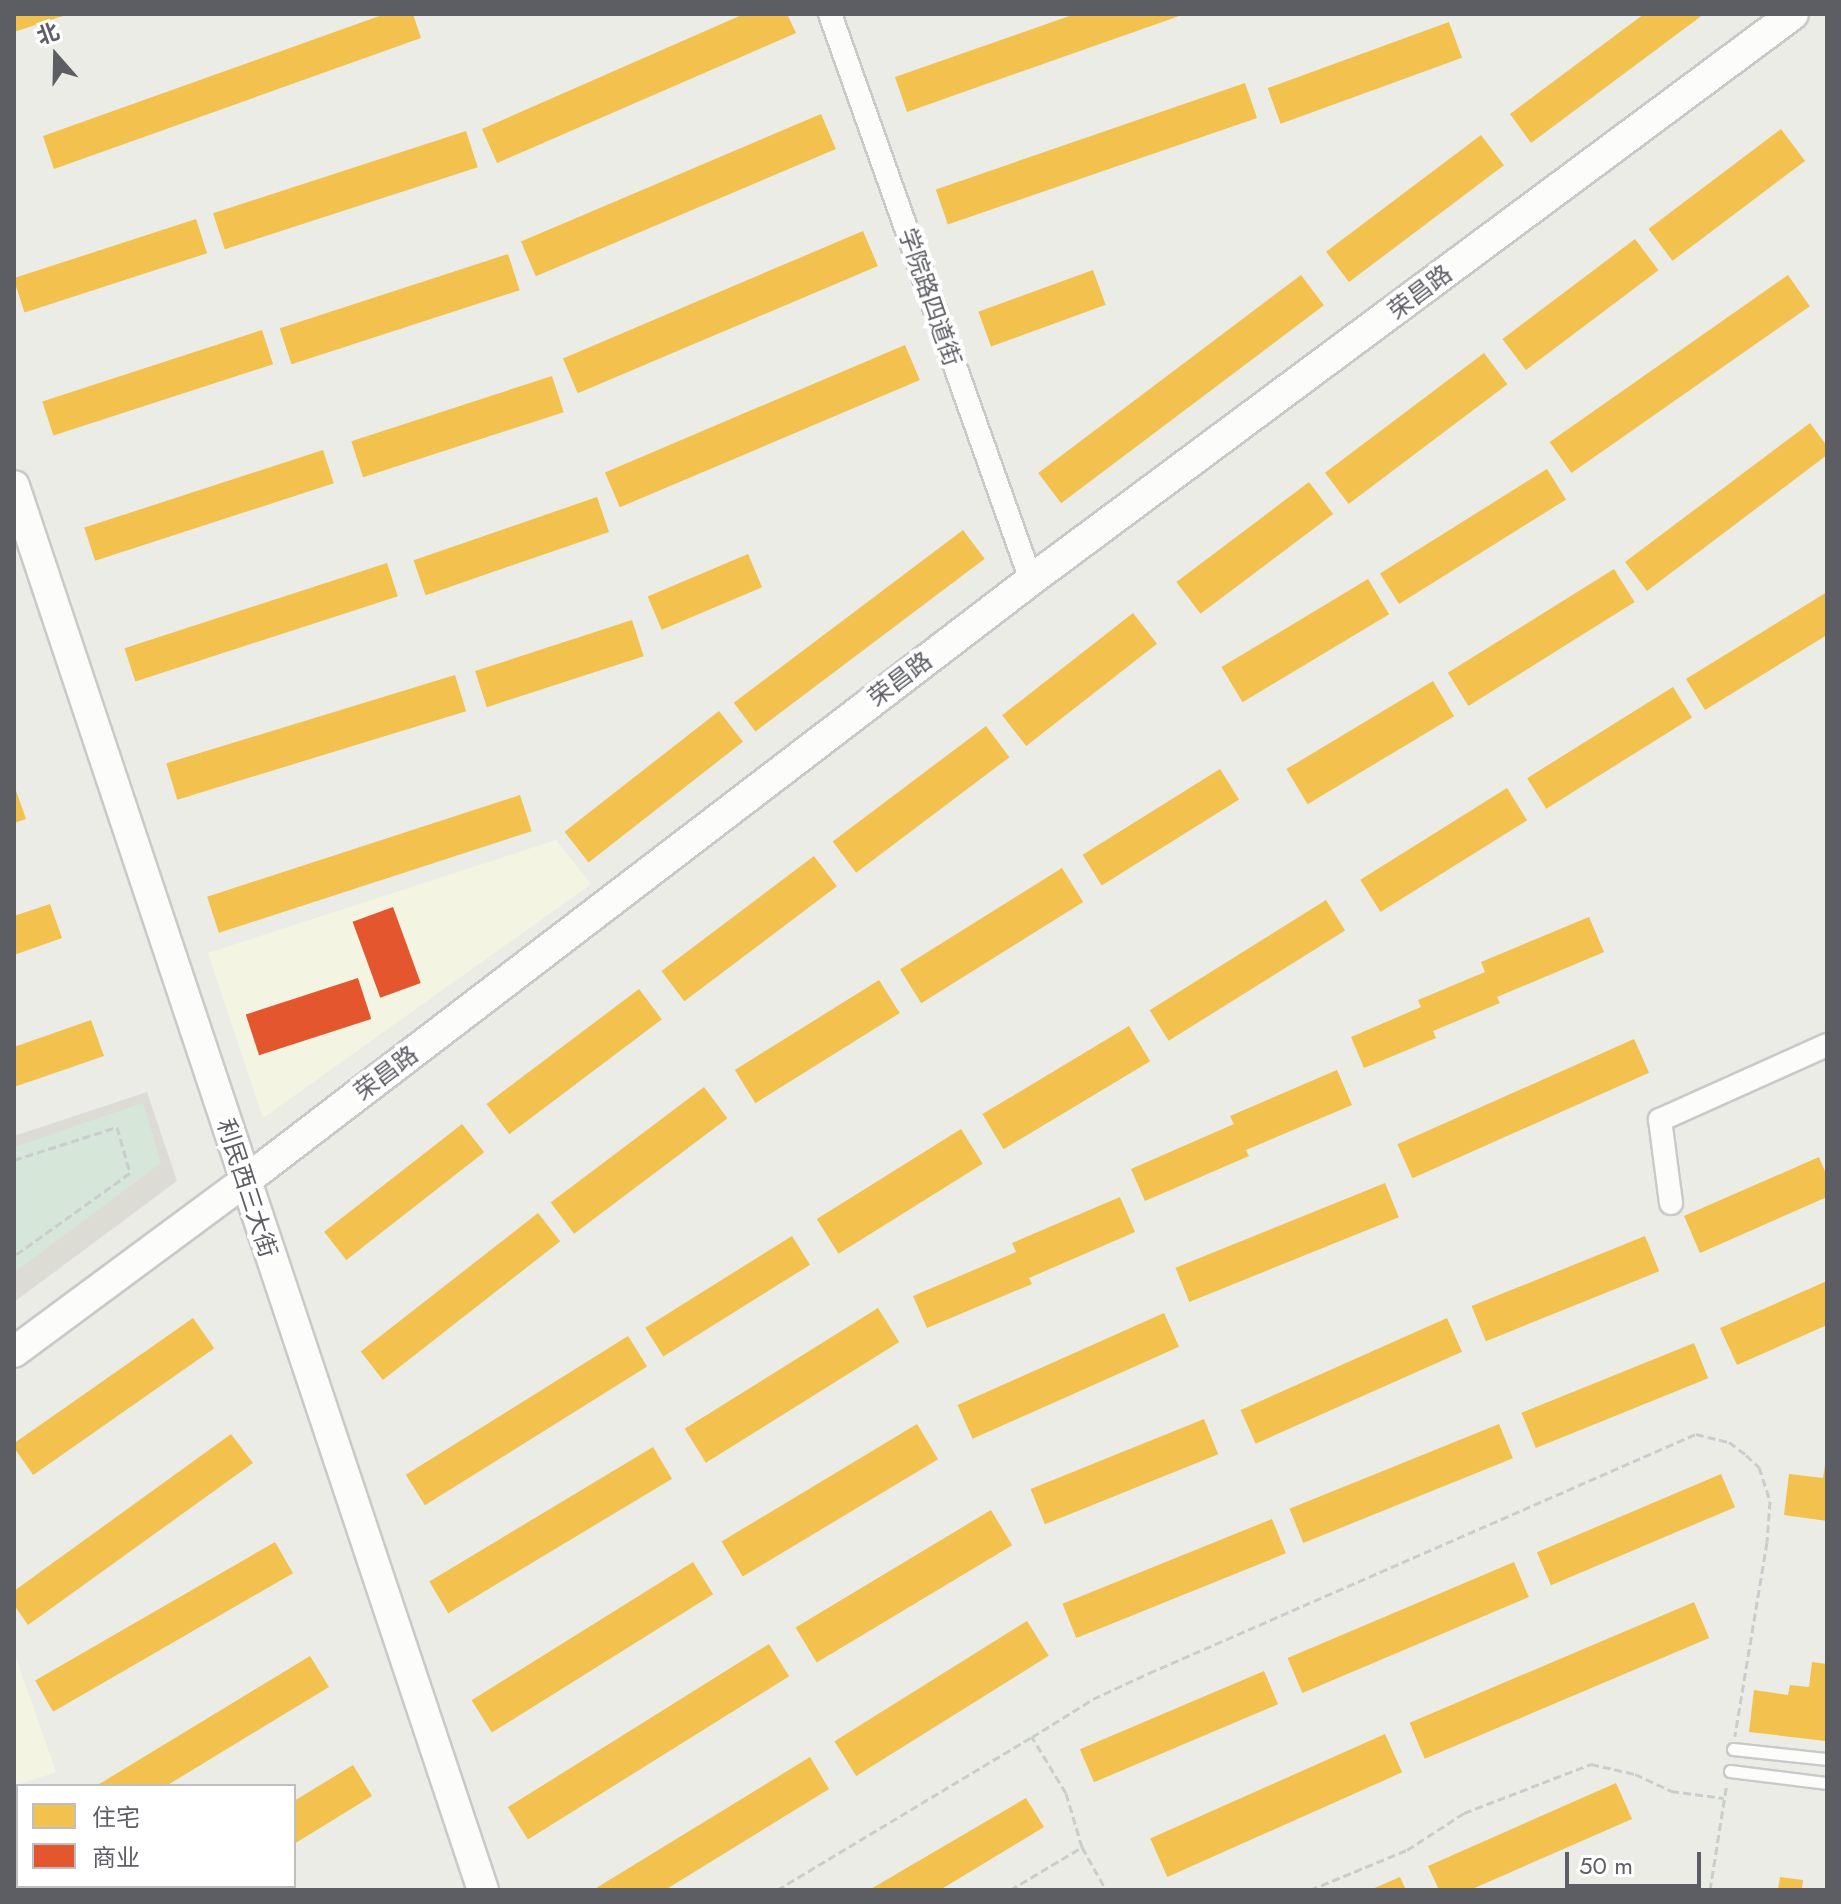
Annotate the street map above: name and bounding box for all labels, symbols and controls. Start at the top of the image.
text: 北 [32,15,64,52]
north arrow [16,16,96,96]
street label: 学院路四道街 [893,224,967,370]
street label: 荣昌路 [1383,259,1457,325]
street label: 荣昌路 [863,646,937,712]
street label: 荣昌路 [349,1040,423,1106]
street label: 利民西三大街 [211,1115,283,1261]
legend [16,1784,296,1888]
text: 住宅 [92,1800,140,1835]
scale bar [1569,1836,1705,1886]
text: 商业 [92,1840,140,1875]
text: 50 m [1579,1848,1633,1883]

